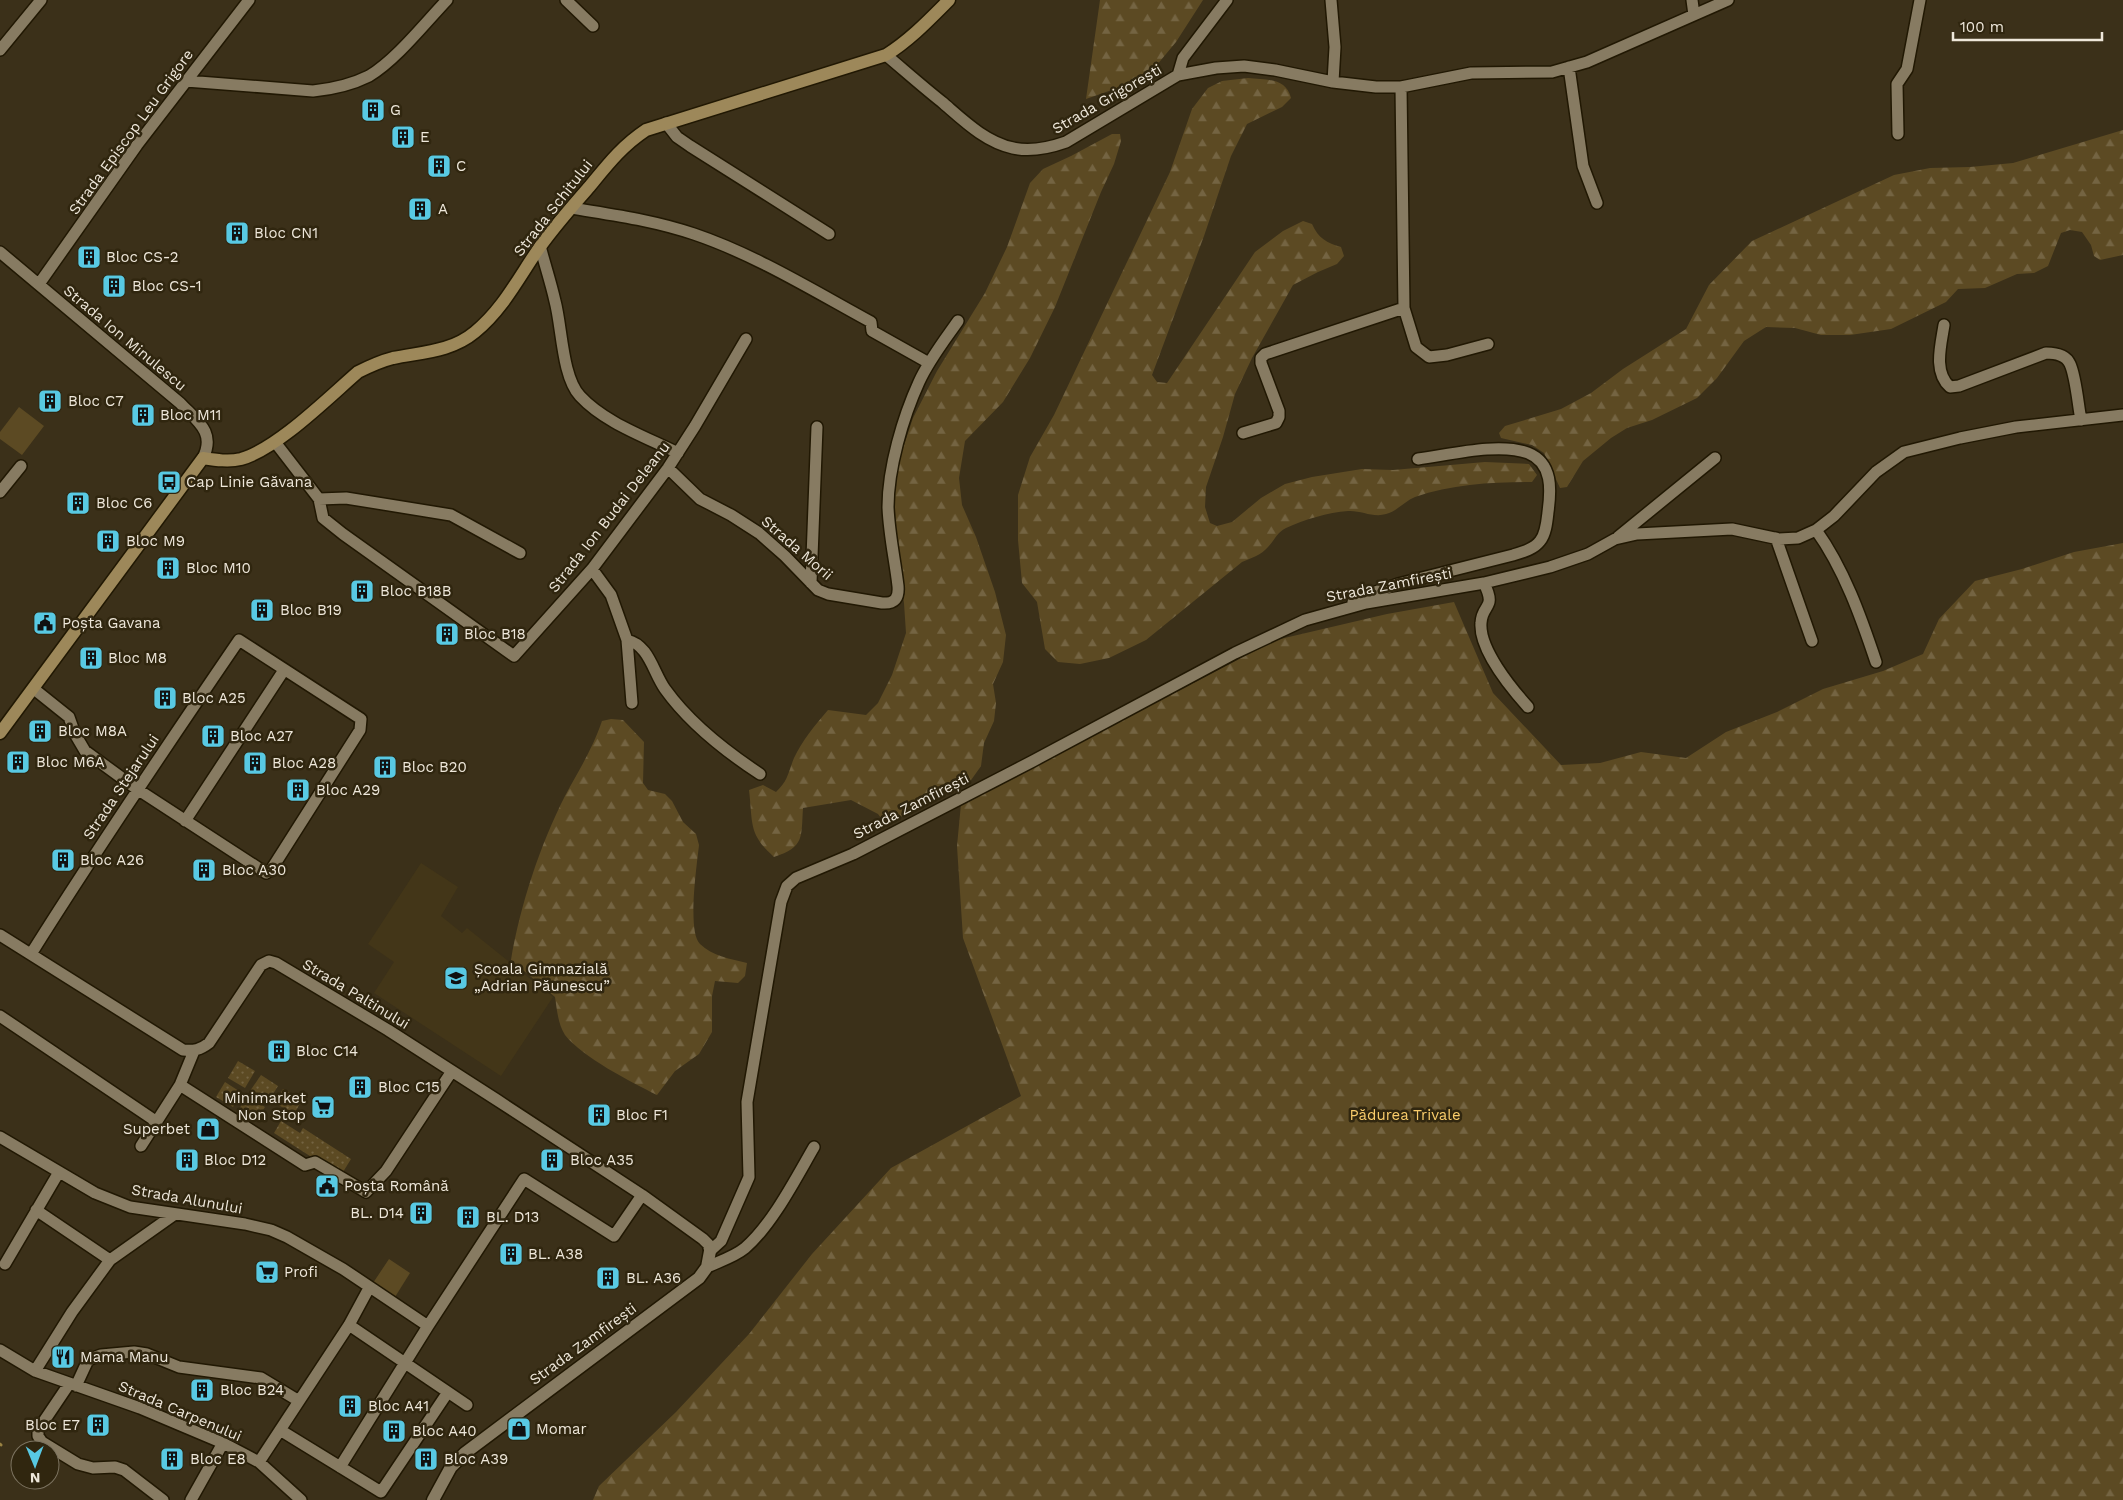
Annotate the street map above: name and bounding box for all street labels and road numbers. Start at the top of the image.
street label: Strada Episcop Leu Grigore [65,46,197,218]
street label: Strada Grigorești [1049,60,1165,138]
street label: Strada Schitului [510,156,596,260]
street label: Strada Ion Minulescu [60,281,190,395]
street label: Strada Ion Budai Deleanu [545,438,673,596]
street label: Strada Morii [758,512,836,584]
street label: Strada Zamfirești [1325,564,1453,606]
street label: Strada Stejarului [79,731,163,843]
street label: Strada Zamfirești [850,769,972,843]
street label: Strada Paltinului [299,955,413,1033]
street label: Strada Alunului [130,1180,244,1218]
street label: Strada Zamfirești [526,1299,640,1389]
street label: Strada Carpenului [116,1377,244,1445]

